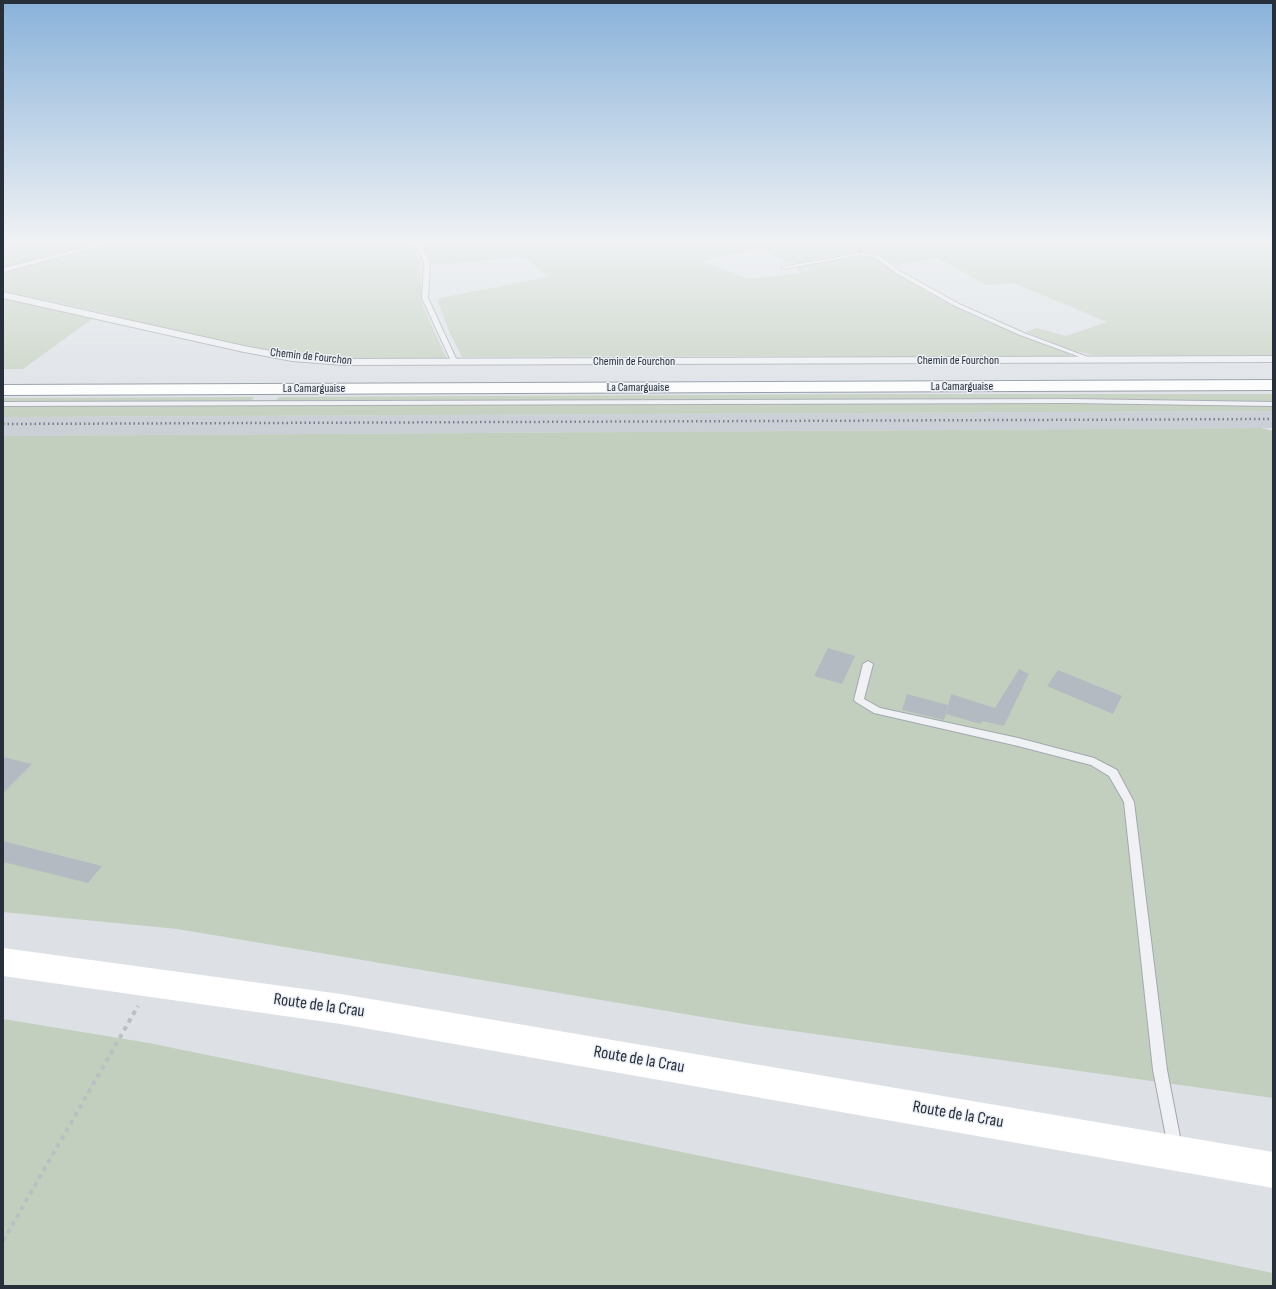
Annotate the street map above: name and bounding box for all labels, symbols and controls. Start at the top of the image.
street label: Chemin de Fourchon [269,346,353,368]
street label: Chemin de Fourchon [917,354,999,368]
street label: Chemin de Fourchon [593,355,675,369]
street label: La Camarguaise [931,380,993,394]
street label: La Camarguaise [607,381,669,395]
street label: La Camarguaise [283,382,345,396]
street label: Route de la Crau [272,990,366,1022]
street label: Route de la Crau [592,1042,686,1078]
street label: Route de la Crau [911,1097,1005,1133]

